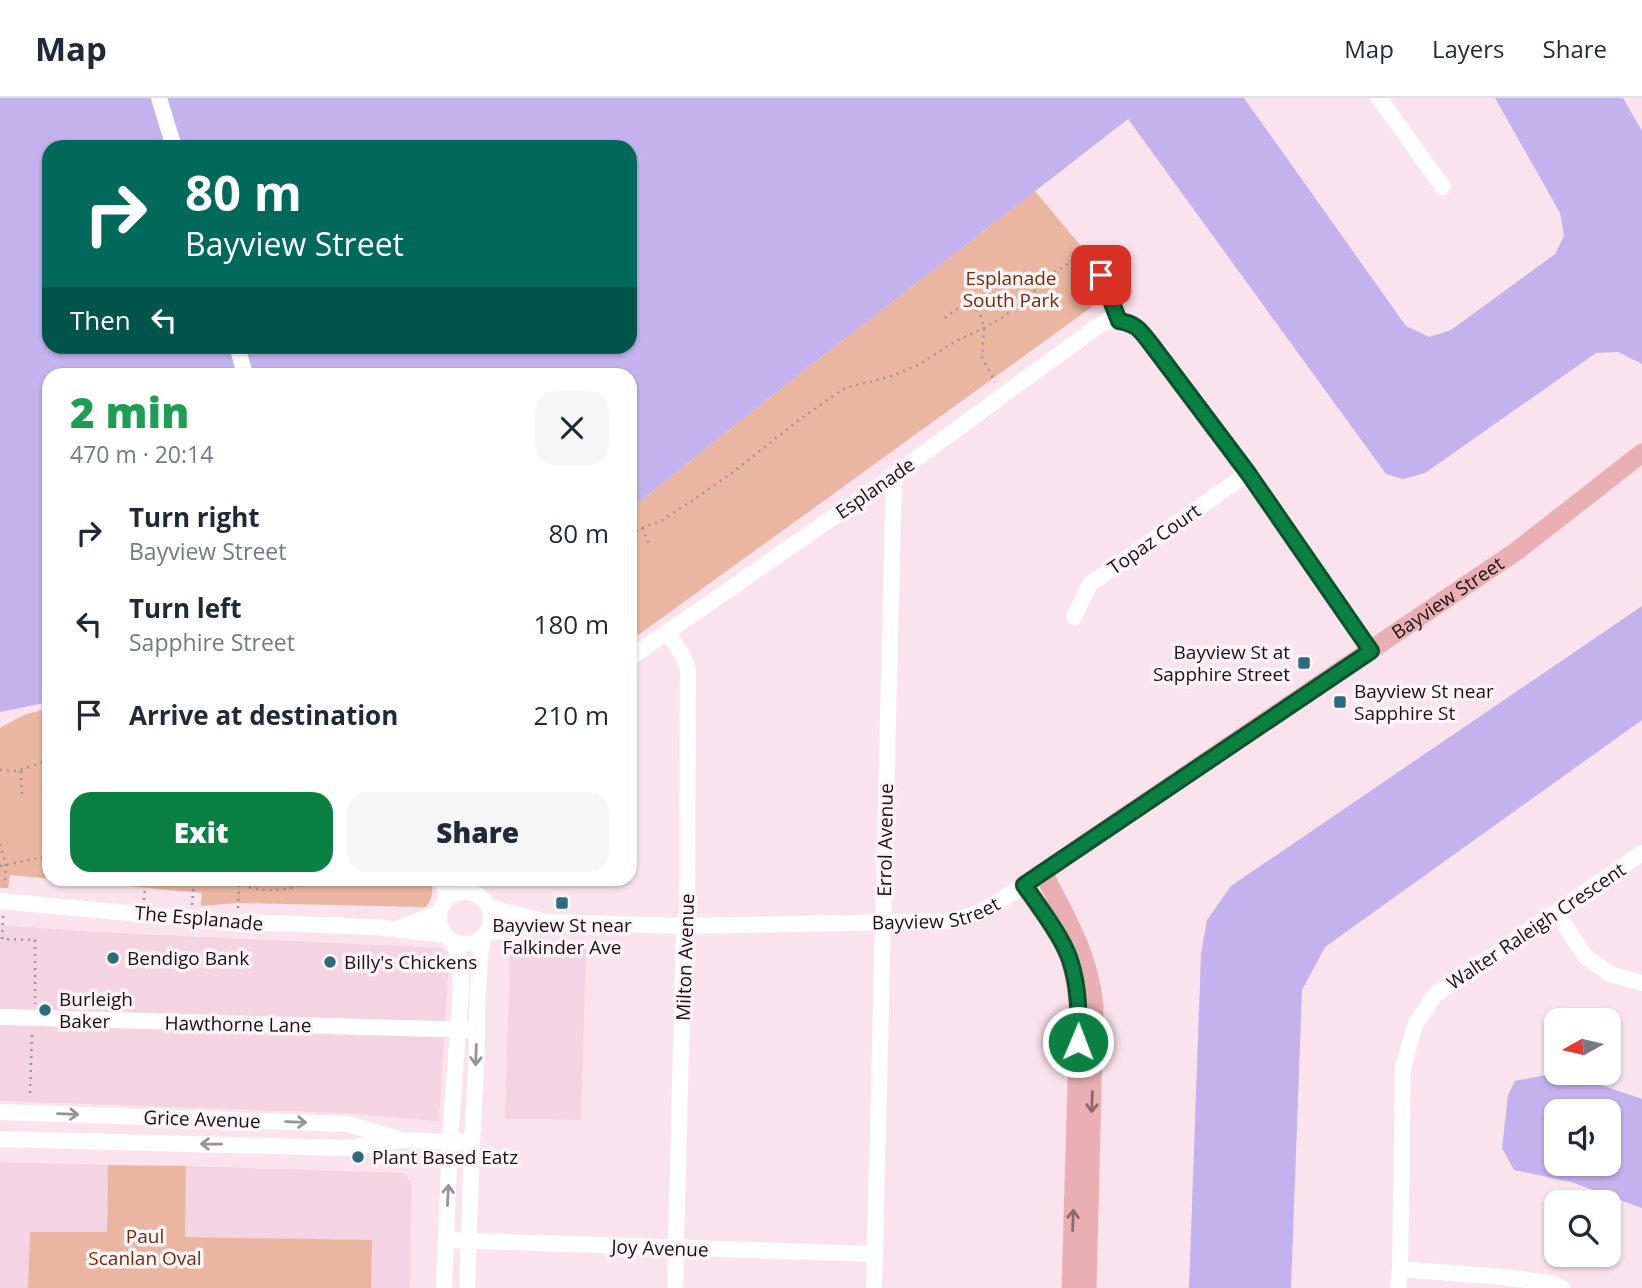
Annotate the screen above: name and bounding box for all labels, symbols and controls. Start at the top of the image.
text: Map [35,26,107,71]
text: Map [1344,32,1394,65]
text: Layers [1432,32,1505,65]
text: Share [1543,32,1607,65]
text: 80 m [185,159,302,225]
icon: right [70,168,161,259]
text: Bayview Street [185,222,404,265]
pin [1071,245,1131,305]
icon: arrive [1082,256,1120,294]
park label: Esplanade South Park [963,265,1059,313]
icon: left [145,301,183,339]
text: Then [70,302,131,338]
text: 2 min [70,383,189,440]
button: close [535,391,609,465]
text: 470 m · 20:14 [70,438,213,470]
street label: Esplanade [830,451,920,525]
street label: Topaz Court [1103,497,1206,580]
text: Turn right [129,499,260,535]
icon: right [70,514,108,552]
text: 80 m [548,515,609,551]
text: Bayview Street [129,535,286,567]
street label: Bayview Street [1386,550,1509,645]
text: Turn left [129,590,241,626]
icon: left [70,605,108,643]
text: 180 m [534,606,609,642]
text: Sapphire Street [129,626,295,658]
place label: Bayview St at Sapphire Street [1153,639,1290,687]
marker: Bayview St at Sapphire Street [1296,655,1312,671]
place label: Bayview St near Sapphire St [1354,678,1494,726]
marker: Bayview St near Sapphire St [1332,694,1348,710]
icon: arrive [70,696,108,734]
text: Arrive at destination [129,697,398,733]
text: 210 m [534,697,609,733]
street label: Errol Avenue [871,783,899,897]
button: Exit [70,792,333,872]
button: Share [347,792,609,872]
street label: Walter Raleigh Crescent [1442,856,1631,996]
street label: Bayview Street [872,891,1005,935]
street label: Milton Avenue [670,893,700,1021]
marker: Bayview St near Falkinder Ave [554,895,570,911]
street label: The Esplanade [134,899,264,937]
place label: Bayview St near Falkinder Ave [492,912,632,960]
place label: Bendigo Bank [127,945,249,971]
place label: Billy's Chickens [344,949,477,975]
marker: Bendigo Bank [105,950,121,966]
marker: Billy's Chickens [322,954,338,970]
place label: Burleigh Baker [59,986,133,1034]
marker: Burleigh Baker [37,1002,53,1018]
position arrow [1041,1005,1115,1079]
north arrow [1544,1008,1620,1085]
map controls [1544,1008,1621,1267]
street label: Hawthorne Lane [164,1010,312,1038]
one-way arrow [470,1044,483,1067]
one-way arrow [1085,1090,1098,1113]
button: sound [1544,1099,1621,1176]
street label: Grice Avenue [143,1104,261,1134]
one-way arrow [56,1108,79,1121]
one-way arrow [284,1115,307,1128]
one-way arrow [200,1138,223,1151]
place label: Plant Based Eatz [372,1144,518,1170]
marker: Plant Based Eatz [350,1149,366,1165]
one-way arrow [441,1184,454,1207]
button: search [1544,1190,1621,1267]
one-way arrow [1066,1209,1080,1232]
park label: Paul Scanlan Oval [88,1223,202,1271]
street label: Joy Avenue [609,1233,709,1263]

